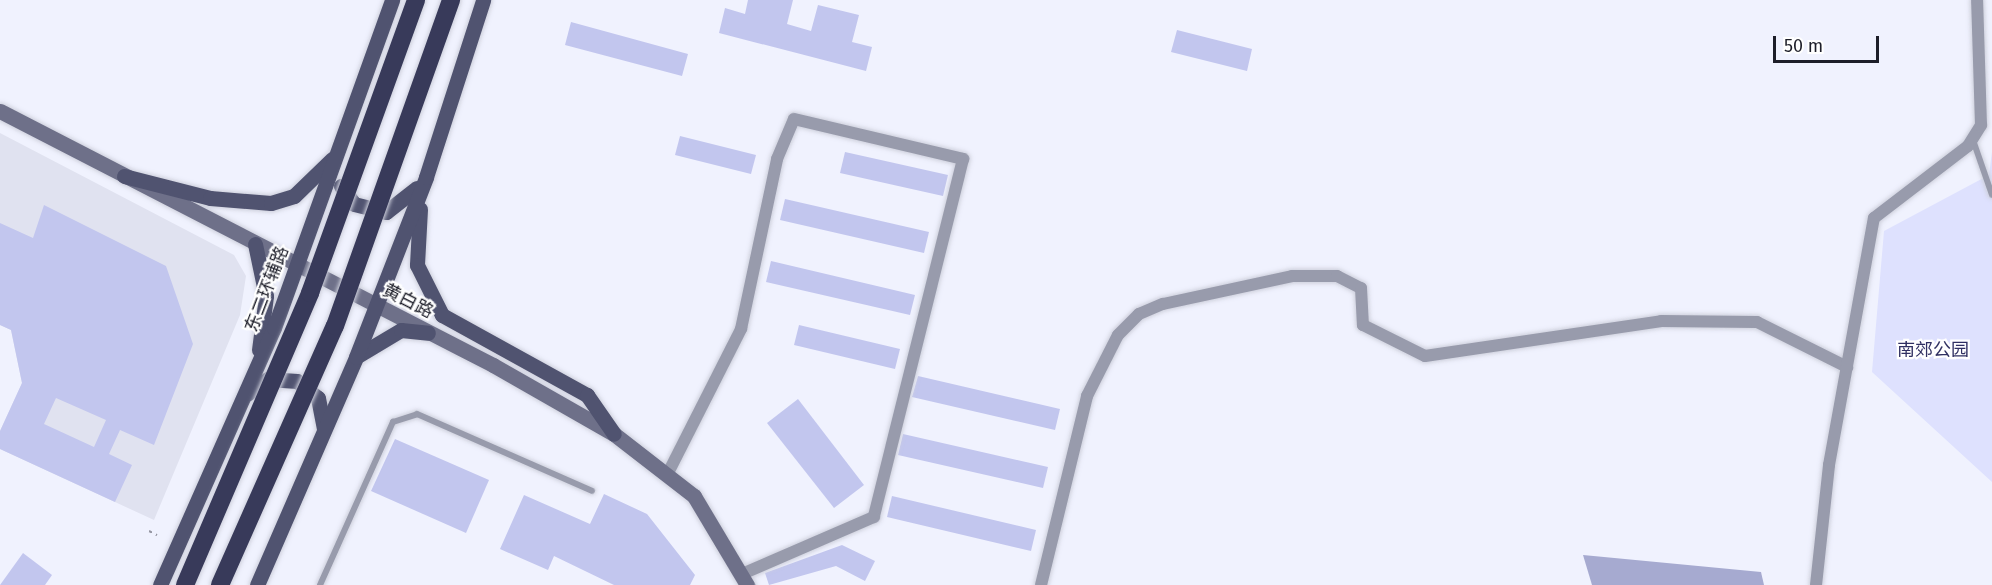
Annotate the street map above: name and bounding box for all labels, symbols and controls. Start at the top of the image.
scale bar [1776,24,1882,62]
text: 50 m [1784,35,1823,57]
street label: 东二环辅路 [241,243,293,335]
street label: 黄白路 [379,279,437,323]
park label: 南郊公园 [1897,339,1969,361]

